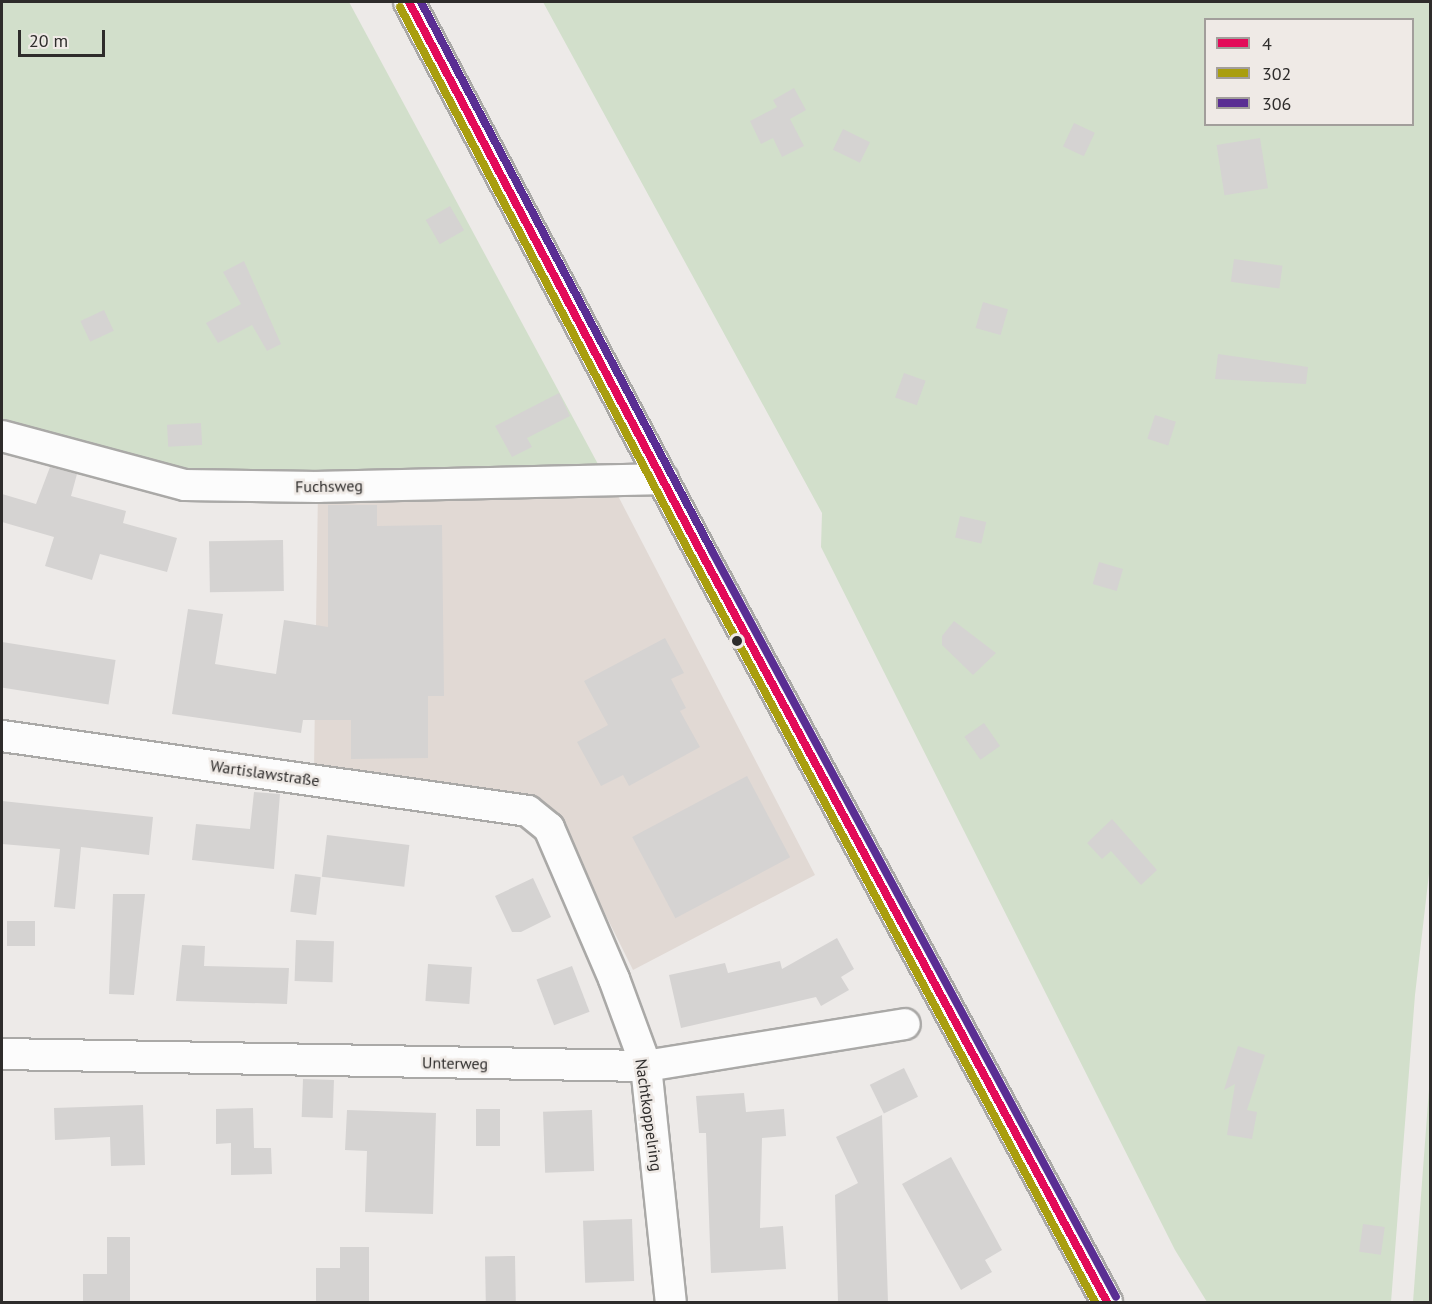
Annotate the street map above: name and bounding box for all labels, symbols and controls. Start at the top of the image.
scale bar [21,18,108,56]
legend [1204,18,1414,126]
text: 20 m [29,29,68,52]
text: 4 [1262,32,1272,55]
text: 302 [1262,62,1291,85]
text: 306 [1262,92,1291,115]
street label: Fuchsweg [295,476,363,496]
unlabelled marker [731,635,743,647]
street label: Wartislawstraße [209,756,321,790]
street label: Unterweg [422,1053,488,1073]
street label: Nachtkoppelring [632,1058,666,1172]

